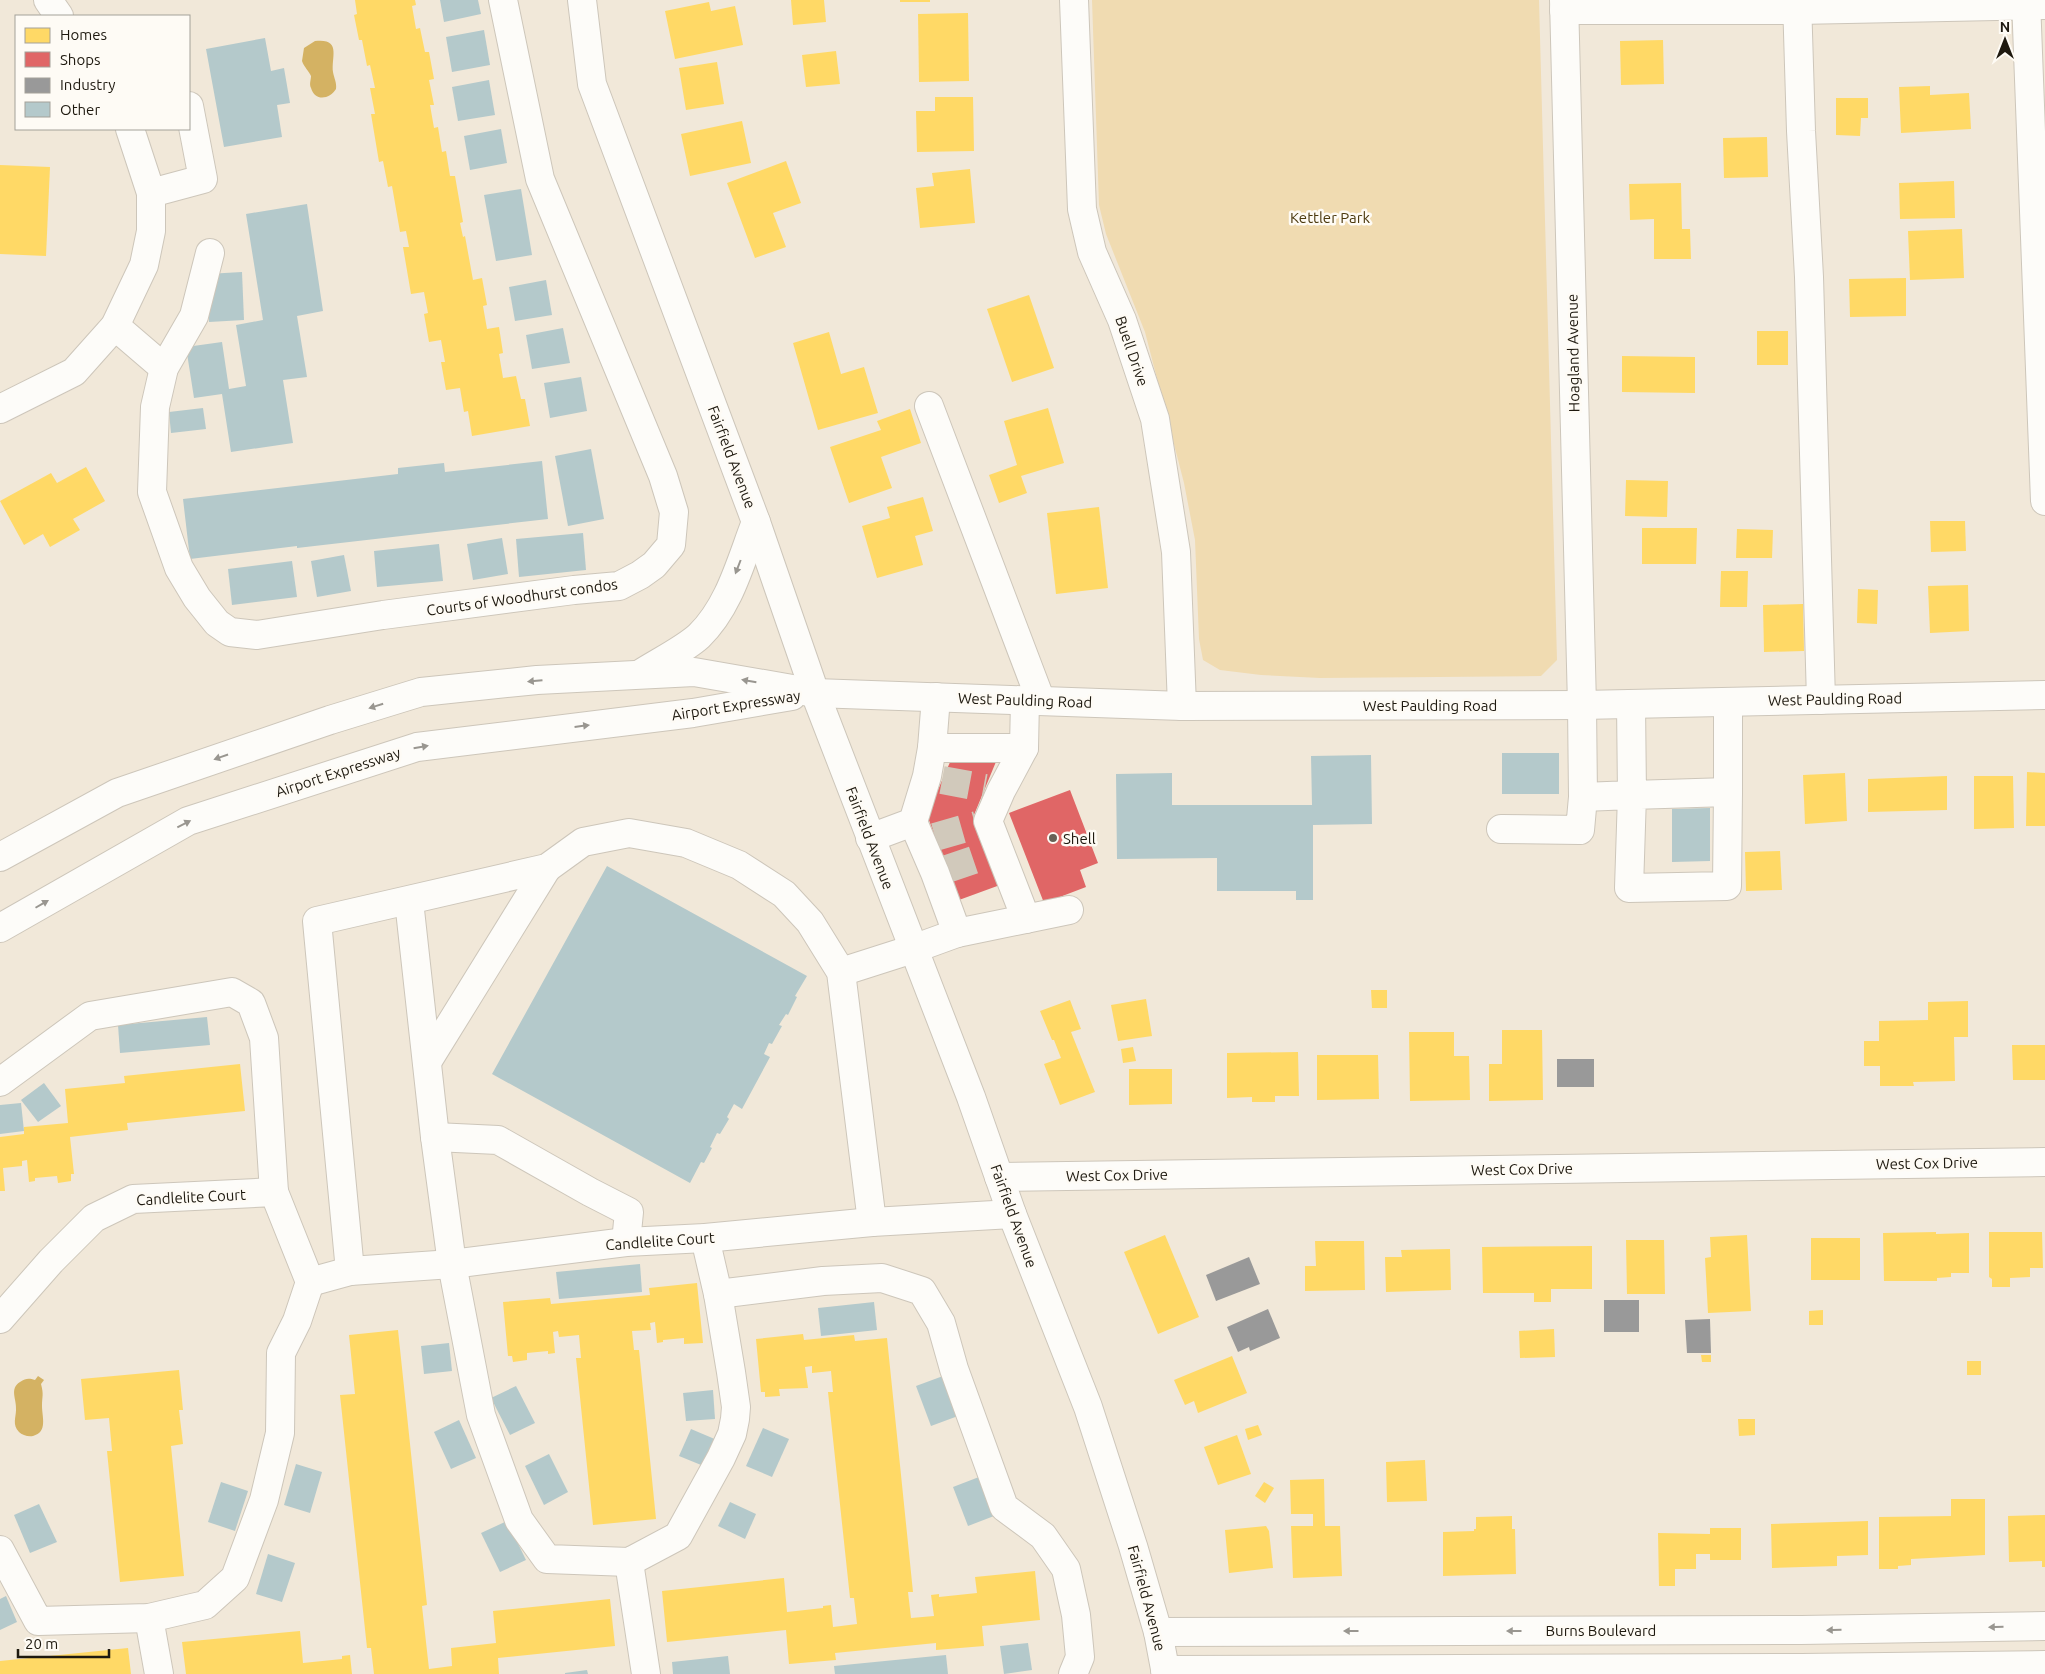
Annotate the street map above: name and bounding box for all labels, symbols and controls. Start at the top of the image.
legend [15,15,190,130]
north arrow [1980,15,2030,65]
text: N [2000,19,2010,35]
text: Homes [60,26,107,43]
text: Shops [60,51,101,68]
text: Industry [60,76,115,93]
text: Other [60,101,100,118]
park label: Kettler Park [1290,209,1370,226]
street label: Hoagland Avenue [1563,294,1583,412]
street label: Buell Drive [1112,314,1152,388]
street label: Fairfield Avenue [705,403,759,511]
one-way arrow [734,560,742,575]
street label: Courts of Woodhurst condos [425,575,619,619]
one-way arrow [527,677,543,685]
one-way arrow [741,677,757,685]
street label: Airport Expressway [670,686,802,724]
street label: West Paulding Road [958,689,1092,711]
street label: West Paulding Road [1768,689,1902,709]
street label: West Paulding Road [1363,697,1497,714]
one-way arrow [368,702,383,710]
one-way arrow [575,722,591,730]
one-way arrow [414,742,430,750]
street label: Airport Expressway [274,744,402,800]
one-way arrow [214,754,229,761]
street label: Fairfield Avenue [843,784,897,892]
one-way arrow [177,820,191,828]
place label: Shell [1063,830,1096,847]
marker: Shell [1047,832,1059,844]
one-way arrow [36,900,49,909]
street label: West Cox Drive [1876,1154,1978,1172]
street label: West Cox Drive [1471,1160,1573,1178]
street label: Fairfield Avenue [987,1162,1041,1270]
street label: West Cox Drive [1066,1166,1168,1184]
street label: Candlelite Court [136,1186,246,1208]
street label: Candlelite Court [605,1229,715,1253]
street label: Fairfield Avenue [1125,1543,1169,1653]
street label: Burns Boulevard [1546,1622,1656,1639]
one-way arrow [1988,1623,2004,1631]
scale bar [18,1626,109,1658]
one-way arrow [1826,1626,1842,1634]
one-way arrow [1343,1627,1359,1635]
one-way arrow [1506,1627,1522,1635]
text: 20 m [25,1635,58,1652]

